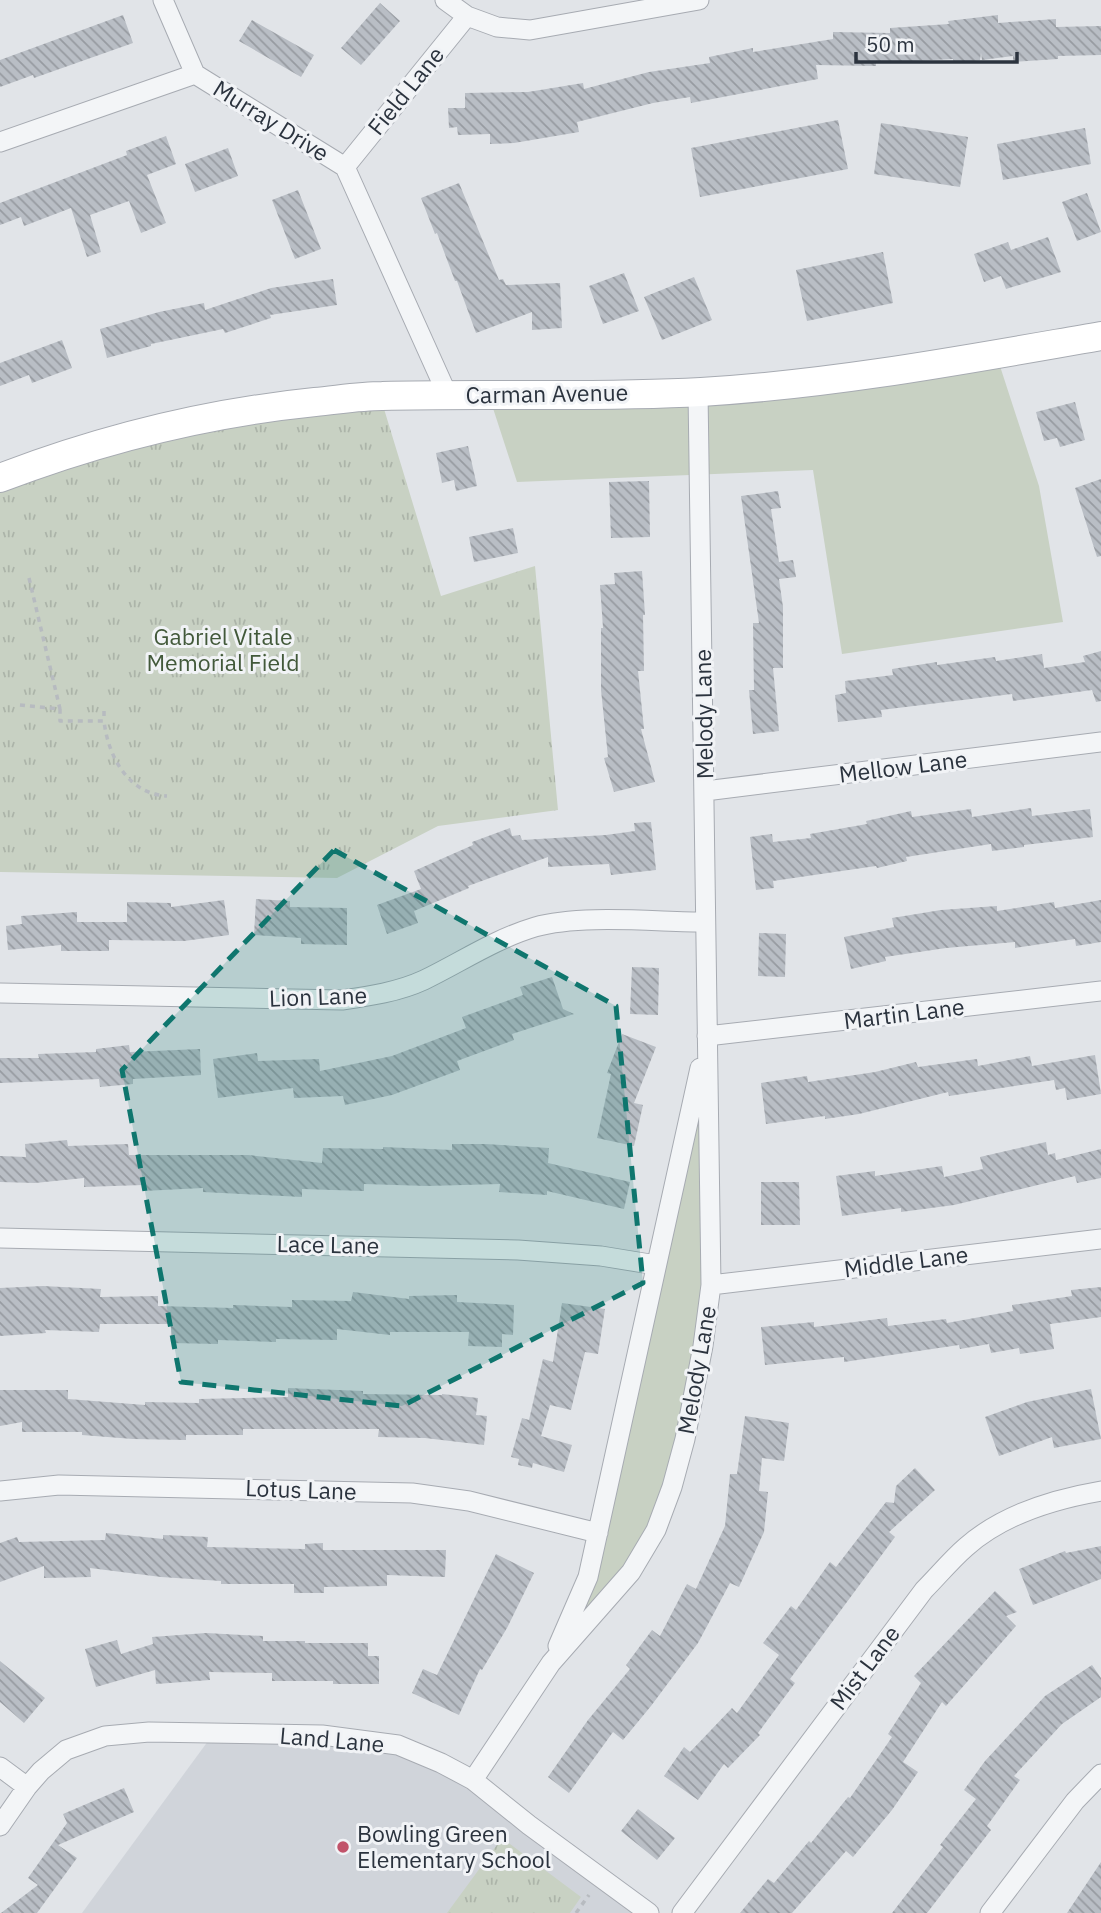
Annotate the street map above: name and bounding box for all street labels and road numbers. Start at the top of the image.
street label: Field Lane [360,40,450,141]
street label: Murray Drive [208,73,335,168]
street label: Carman Avenue [465,377,629,409]
street label: Melody Lane [687,649,719,779]
street label: Mellow Lane [837,743,969,789]
street label: Lion Lane [268,979,368,1013]
street label: Martin Lane [842,991,966,1035]
street label: Lace Lane [276,1228,380,1260]
street label: Middle Lane [842,1239,970,1284]
street label: Melody Lane [670,1303,722,1437]
street label: Lotus Lane [245,1472,357,1506]
street label: Mist Lane [823,1619,906,1716]
street label: Land Lane [278,1719,386,1759]

